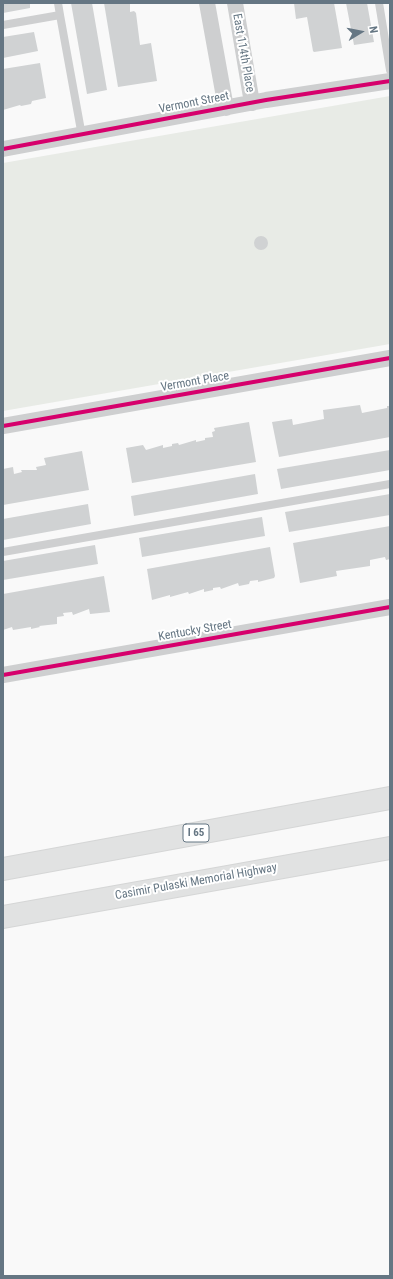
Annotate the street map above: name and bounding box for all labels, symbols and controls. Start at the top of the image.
north arrow [341,12,381,52]
street label: East 114th Place [229,13,257,93]
text: N [366,25,380,34]
street label: Vermont Street [158,89,230,117]
street label: Vermont Place [160,369,230,395]
street label: Kentucky Street [157,617,233,645]
road number: I 65 [183,824,209,842]
street label: Casimir Pulaski Memorial Highway [114,861,278,903]

